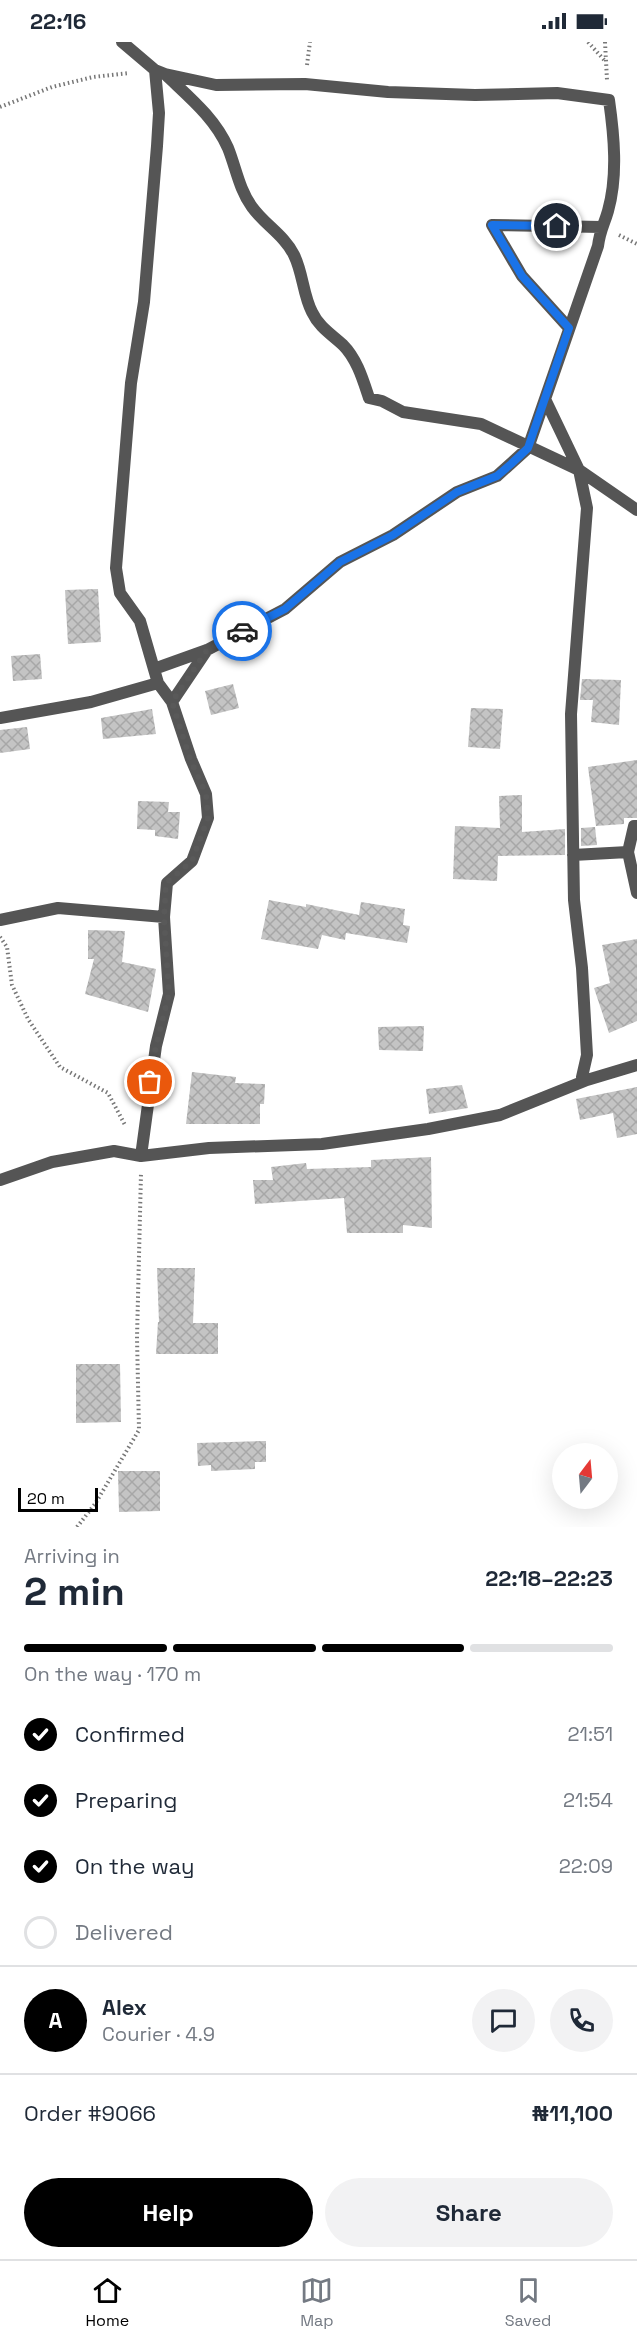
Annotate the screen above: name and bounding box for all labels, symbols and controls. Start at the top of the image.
text: 22:16 [30,7,86,35]
pin [531,200,582,251]
icon: home [540,209,573,242]
courier [212,601,272,661]
icon: car [226,615,259,648]
pin [124,1056,175,1107]
icon: bag [133,1065,166,1098]
north arrow [552,1443,618,1509]
map controls [552,1443,618,1509]
scale bar [18,1485,98,1512]
text: 20 m [27,1488,65,1509]
text: Arriving in [24,1543,120,1569]
text: 22:18–22:23 [485,1564,613,1592]
text: 2 min [24,1567,125,1616]
text: On the way · 170 m [24,1661,201,1687]
icon: check [24,1718,57,1751]
text: Confirmed [75,1720,185,1748]
text: 21:51 [567,1721,613,1747]
icon: check [24,1784,57,1817]
text: Preparing [75,1786,177,1814]
text: 21:54 [563,1787,613,1813]
icon: check [24,1850,57,1883]
text: On the way [75,1852,194,1880]
text: 22:09 [559,1853,613,1879]
text: Delivered [75,1918,173,1946]
button: chat [472,1989,535,2052]
button: phone [550,1989,613,2052]
text: Alex [102,1993,147,2021]
text: A [49,2006,62,2034]
text: Courier · 4.9 [102,2021,215,2047]
text: Order #9066 [24,2099,156,2127]
text: ₦11,100 [532,2099,613,2127]
button: Help [24,2178,313,2247]
button: Share [325,2178,613,2247]
tab: Home [86,2274,129,2331]
tab: Map [300,2274,334,2331]
tab: Saved [505,2274,551,2331]

